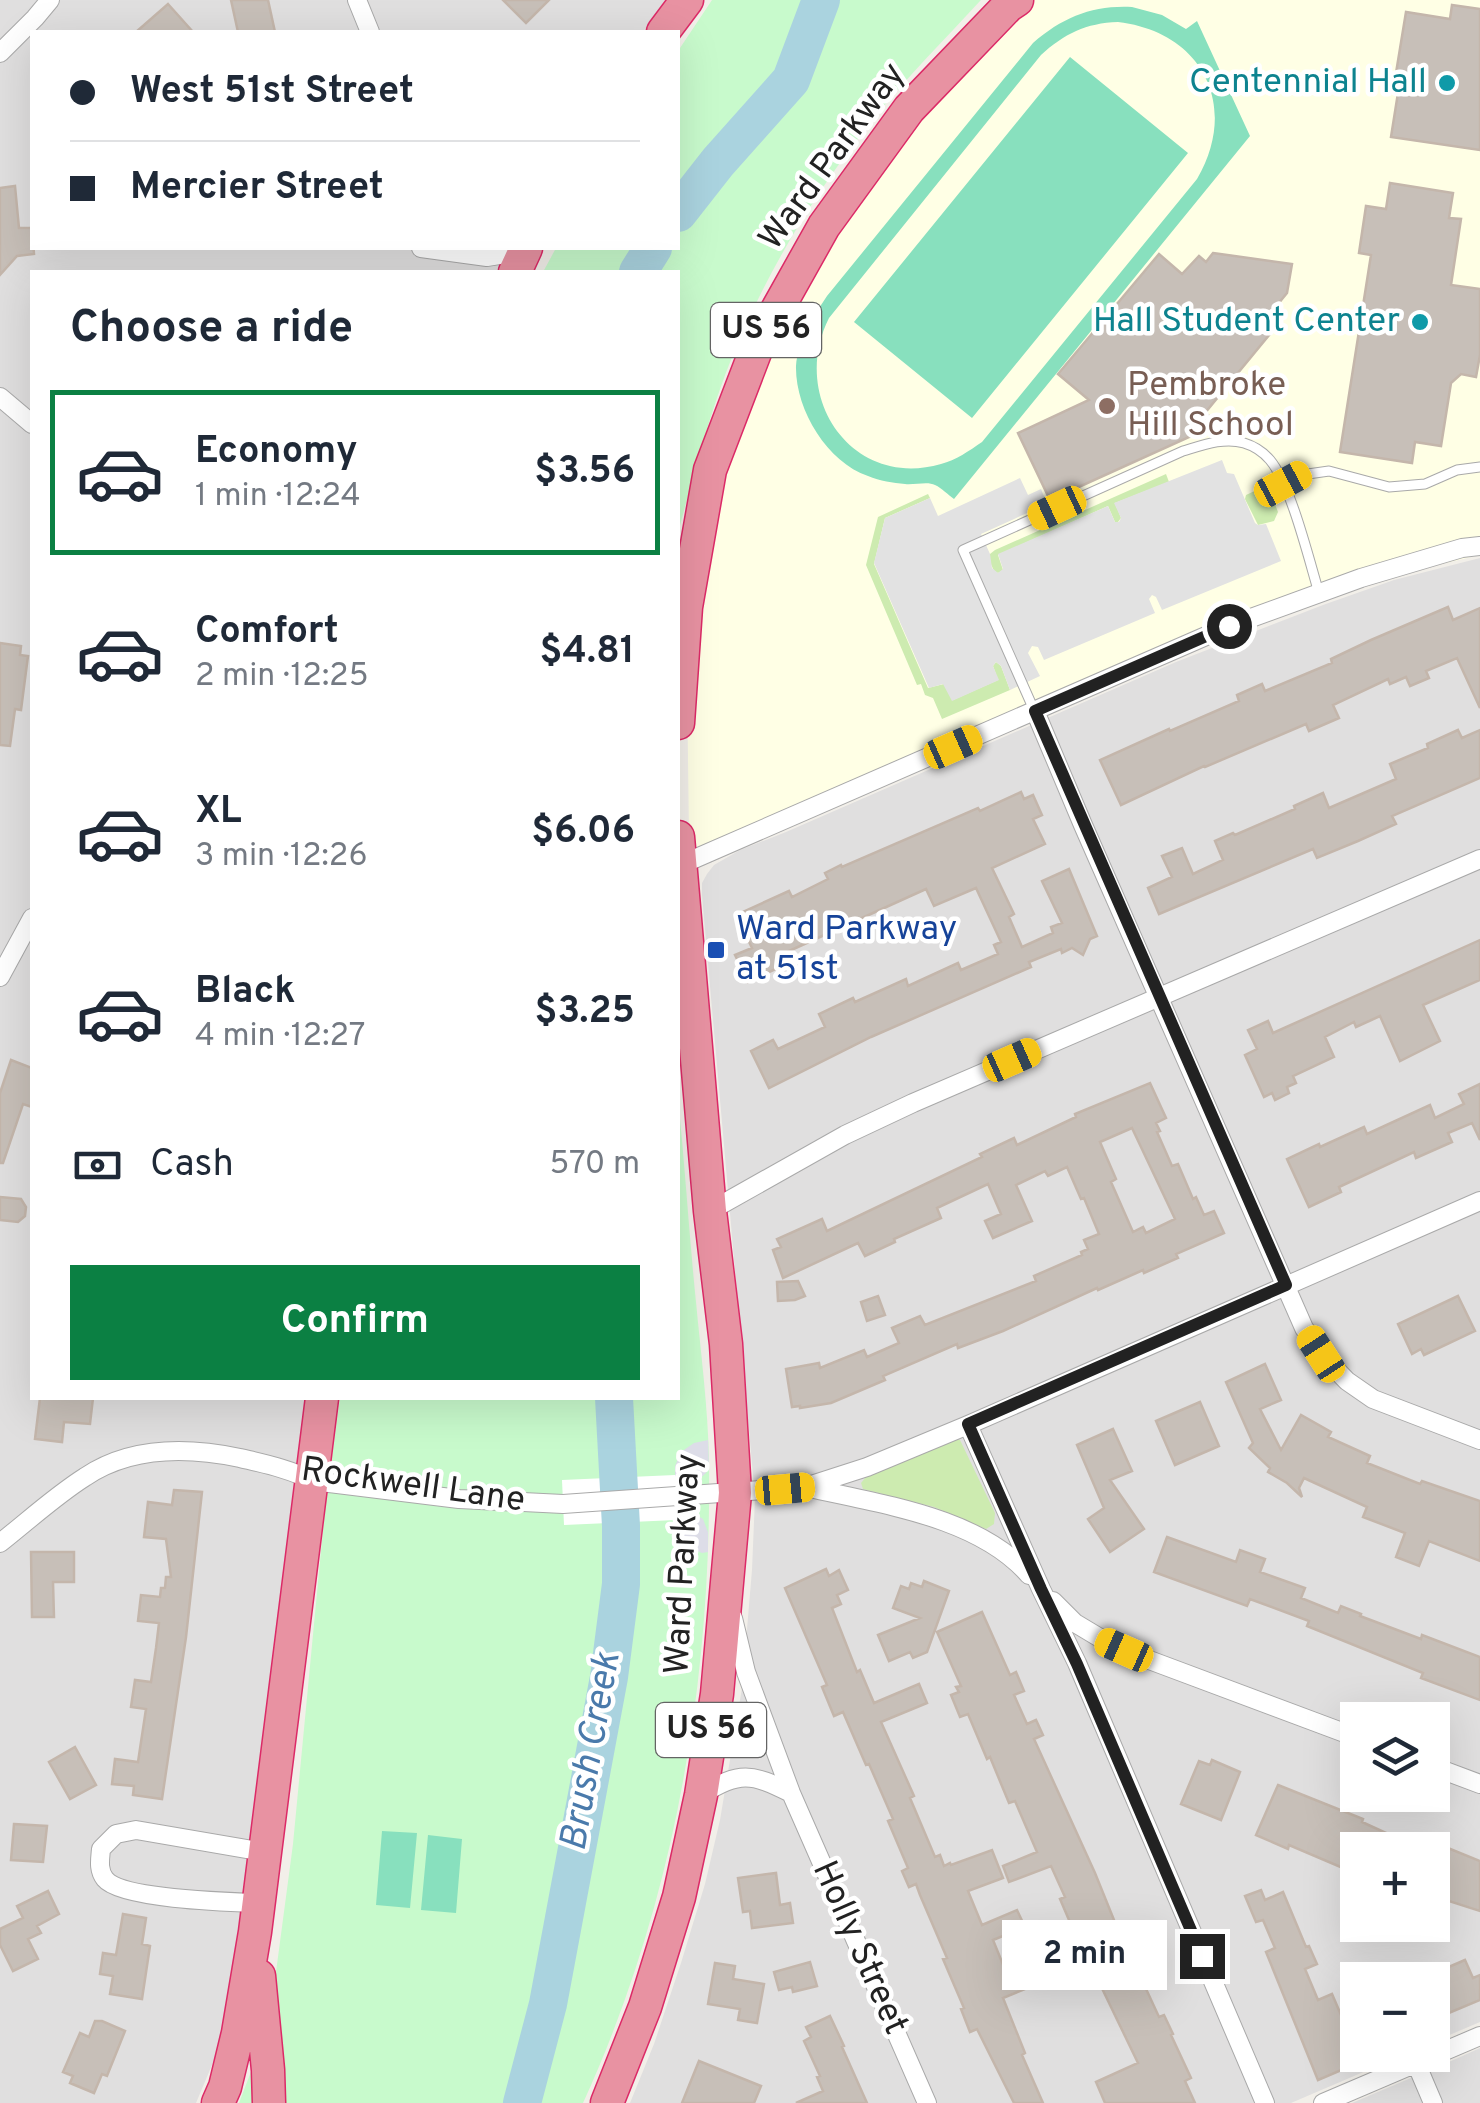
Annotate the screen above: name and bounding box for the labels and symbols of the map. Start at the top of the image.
street label: Ward Parkway [750,55,916,259]
place label: Centennial Hall [1189,61,1427,105]
marker: Centennial Hall [1436,72,1458,94]
place label: Hall Student Center [1093,300,1400,344]
road number: US 56 [711,303,821,357]
marker: Hall Student Center [1409,311,1431,333]
place label: Pembroke Hill School [1127,364,1294,448]
marker: Pembroke Hill School [1096,395,1118,417]
car [1249,457,1317,511]
car [1023,482,1091,534]
route start [1207,604,1252,649]
car [919,721,987,773]
place label: Ward Parkway at 51st [736,908,957,992]
marker: Ward Parkway at 51st [705,939,727,961]
car [978,1034,1046,1086]
car [1292,1321,1350,1387]
street label: Rockwell Lane [298,1449,528,1523]
street label: Ward Parkway [656,1452,712,1676]
car [754,1471,816,1507]
car [1090,1624,1158,1676]
water label: Brush Creek [550,1648,634,1855]
road number: US 56 [656,1703,766,1757]
street label: Holly Street [801,1854,917,2042]
callout: 2 min [1002,1921,1167,1991]
route end [1180,1934,1225,1979]

